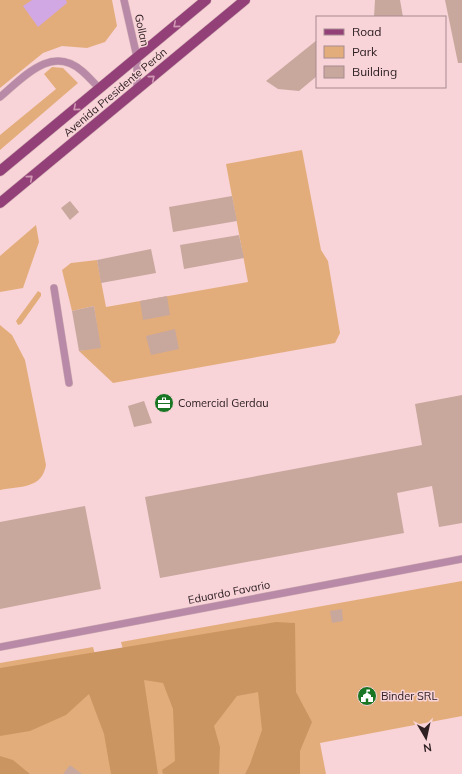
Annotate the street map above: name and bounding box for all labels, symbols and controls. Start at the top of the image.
street label: Gollan [132,13,152,47]
legend [316,16,446,88]
one-way arrow [173,20,180,27]
text: Road [352,24,381,39]
text: Park [352,44,378,59]
street label: Avenida Presidente Perón [60,45,170,139]
text: Building [352,64,397,79]
one-way arrow [147,75,154,82]
one-way arrow [73,104,80,111]
one-way arrow [25,176,33,183]
office icon: Comercial Gerdau [153,392,175,414]
place label: Comercial Gerdau [178,396,269,410]
street label: Eduardo Favario [187,577,271,607]
public building icon: Binder SRL [356,685,378,707]
place label: Binder SRL [381,689,437,703]
north arrow [406,718,446,758]
text: N [422,740,433,755]

